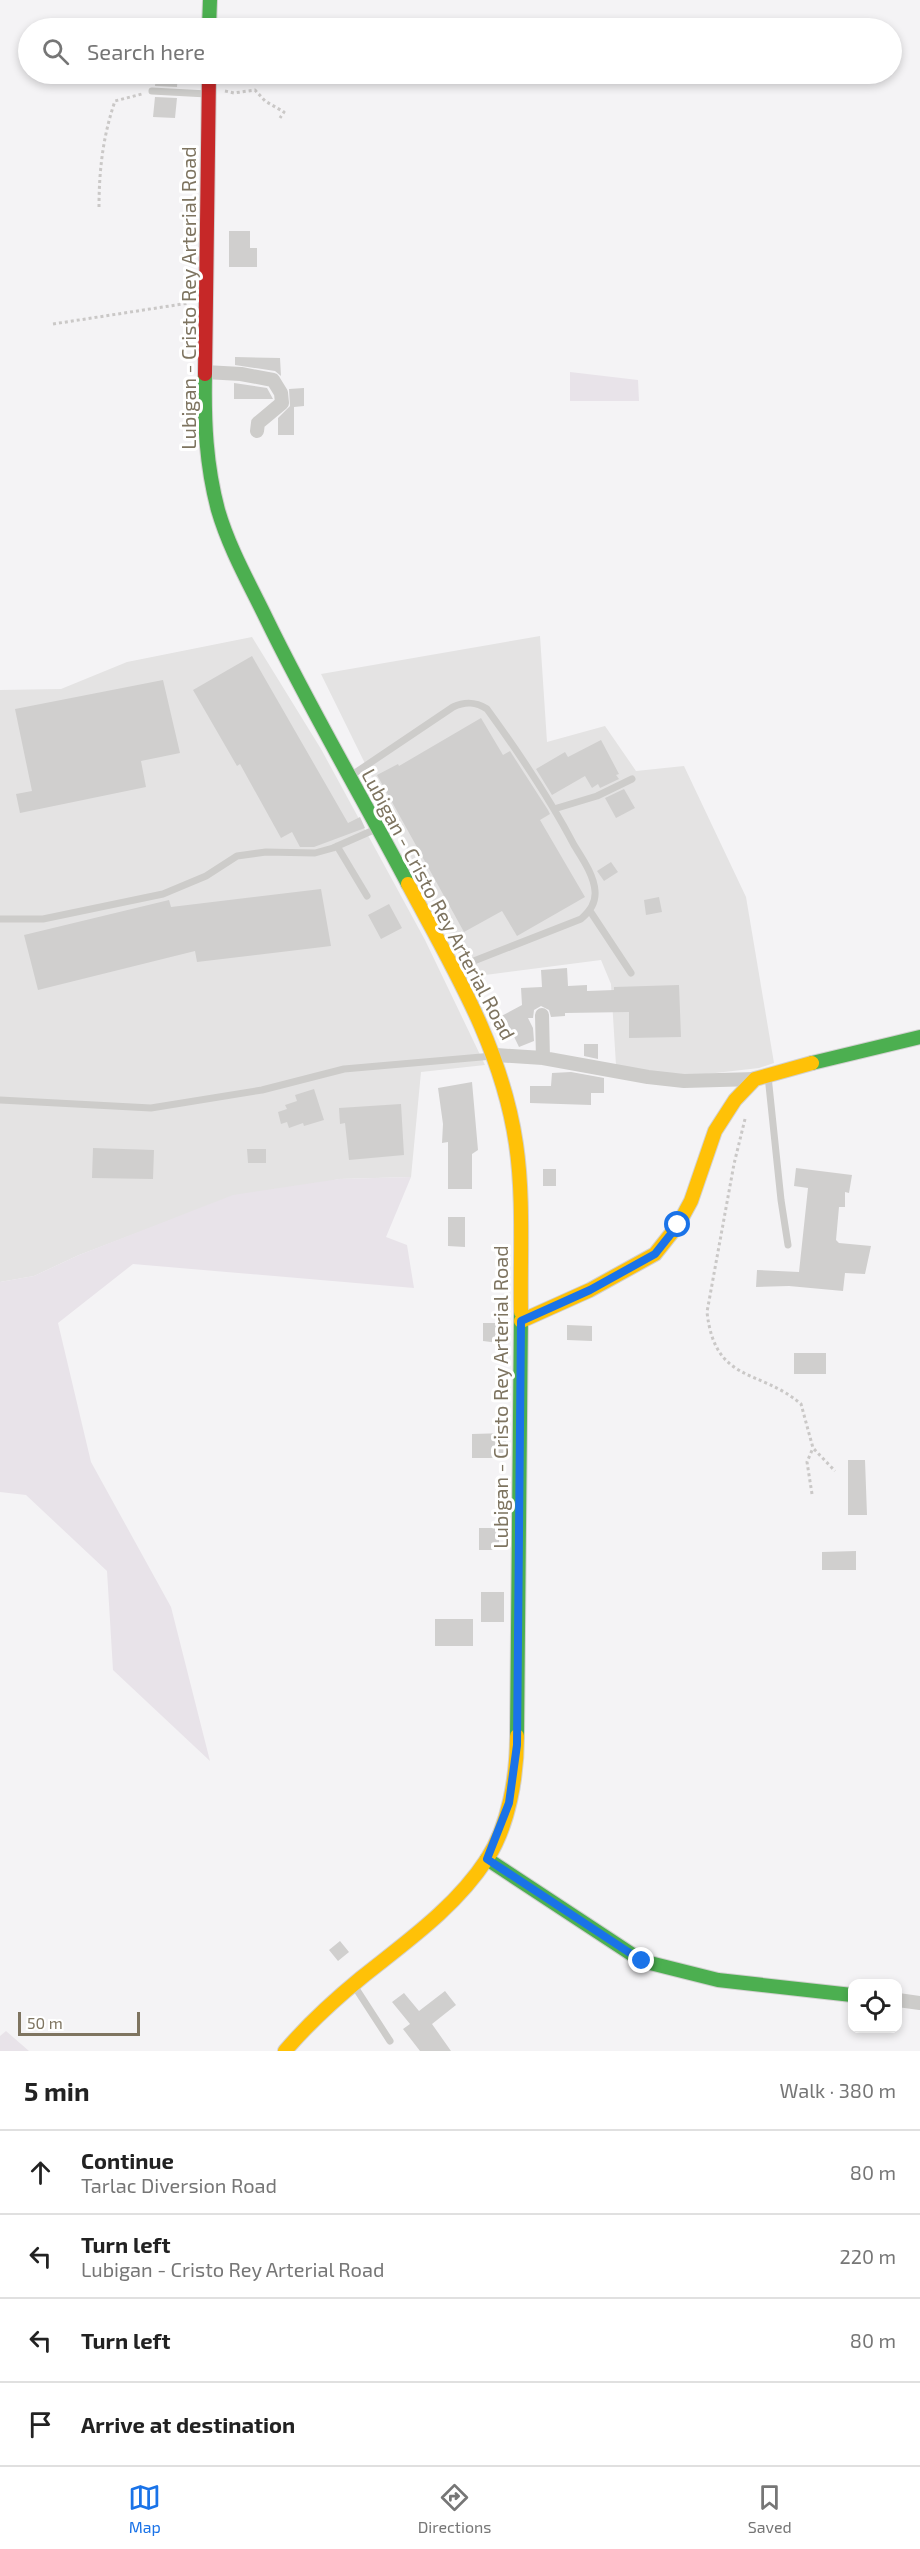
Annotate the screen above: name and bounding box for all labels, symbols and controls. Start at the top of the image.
search box [18,18,902,84]
icon: search [39,35,72,68]
text: Search here [87,38,205,64]
street label: Lubigan - Cristo Rey Arterial Road [176,146,200,450]
street label: Lubigan - Cristo Rey Arterial Road [357,764,521,1044]
route start [664,1211,690,1237]
street label: Lubigan - Cristo Rey Arterial Road [488,1245,512,1549]
route end [628,1947,654,1973]
map controls [848,1979,902,2033]
button: locate [848,1979,902,2033]
scale bar [18,2009,140,2036]
text: 50 m [27,2013,63,2032]
text: 5 min [24,2075,90,2106]
text: Walk · 380 m [779,2078,896,2102]
text: Continue [81,2147,174,2173]
icon: ahead [24,2156,57,2189]
text: 80 m [850,2160,896,2184]
text: Tarlac Diversion Road [81,2173,277,2197]
text: Turn left [81,2231,170,2257]
icon: left [24,2240,57,2273]
text: 220 m [839,2244,896,2268]
text: Lubigan - Cristo Rey Arterial Road [81,2257,384,2281]
icon: left [24,2324,57,2357]
text: Turn left [81,2327,170,2353]
text: 80 m [850,2328,896,2352]
icon: arrive [24,2408,57,2441]
text: Arrive at destination [81,2411,295,2437]
tab: Map [128,2481,161,2536]
tab: Directions [418,2481,491,2536]
tab: Saved [748,2481,792,2536]

